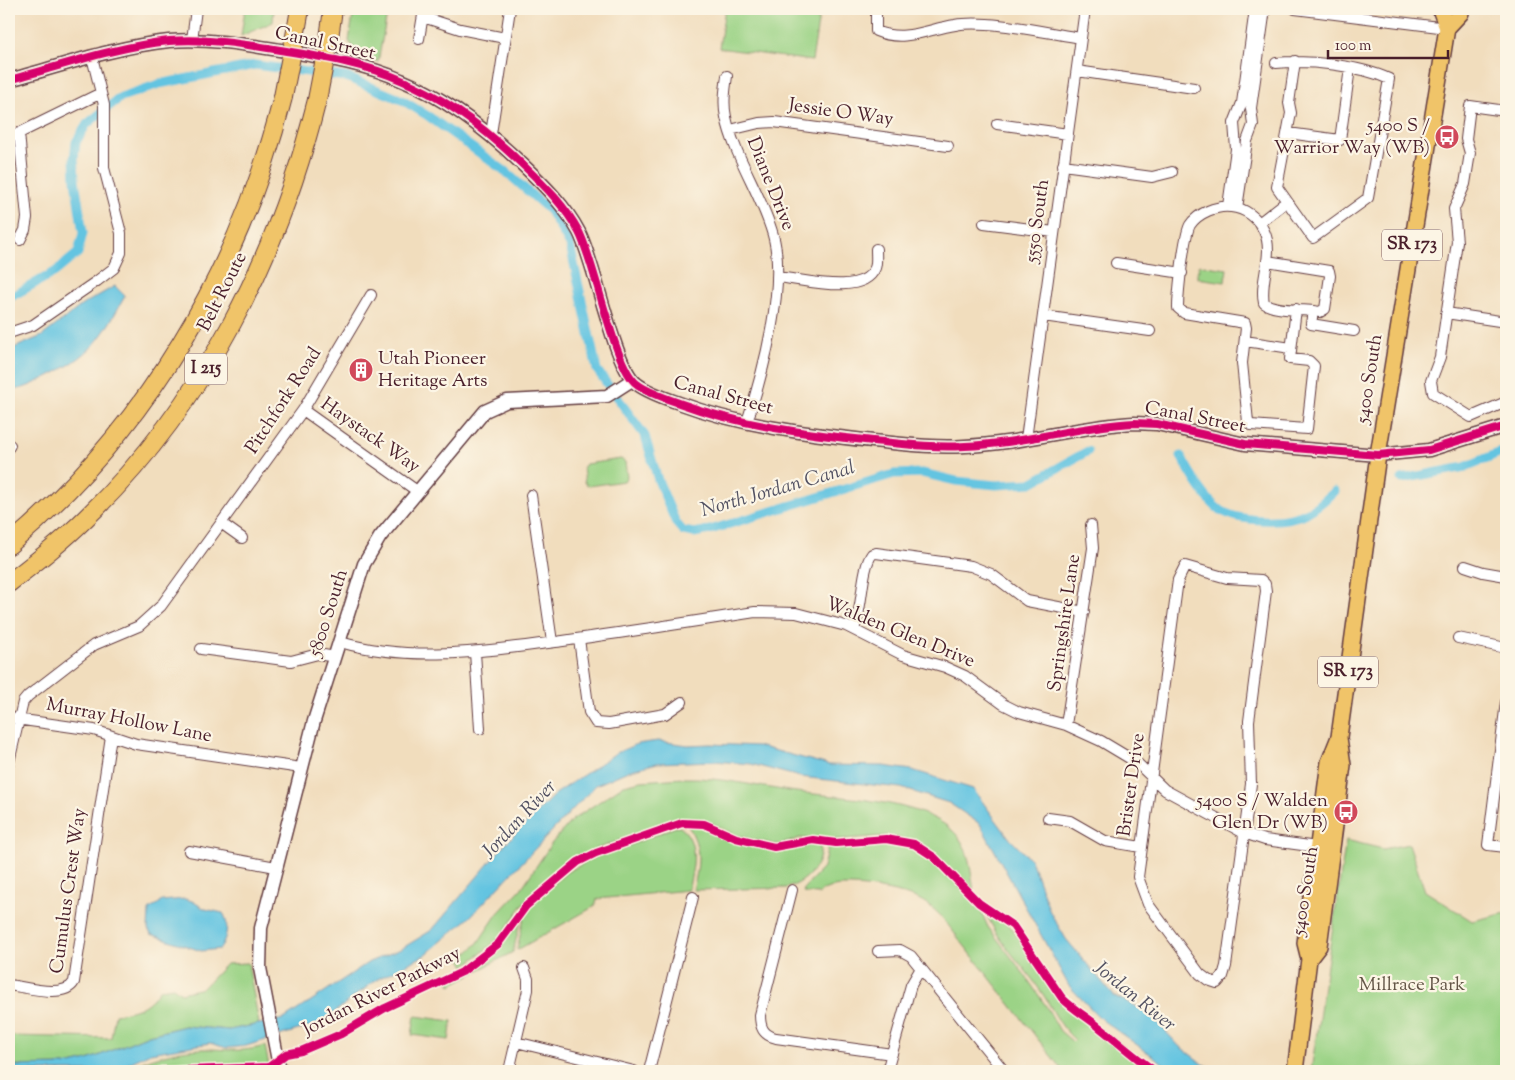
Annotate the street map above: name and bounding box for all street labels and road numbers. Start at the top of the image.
street label: Canal Street [272,20,378,68]
street label: Jessie O Way [786,92,896,134]
street label: Diane Drive [739,133,801,235]
street label: 5550 South [1019,177,1057,266]
road number: SR 173 [1382,230,1442,260]
street label: Belt Route [191,247,255,337]
street label: 5400 South [1349,332,1390,427]
street label: Pitchfork Road [239,342,329,460]
road number: I 215 [185,354,227,384]
street label: Canal Street [670,370,776,422]
street label: Haystack Way [315,392,426,481]
street label: Canal Street [1142,395,1248,441]
street label: Springshire Lane [1042,552,1088,694]
street label: 5800 South [302,566,356,661]
street label: Walden Glen Drive [821,591,979,675]
road number: SR 173 [1318,656,1378,688]
street label: Murray Hollow Lane [44,692,214,750]
street label: Brister Drive [1111,731,1153,838]
street label: Cumulus Crest Way [44,806,94,976]
street label: 5400 South [1285,844,1326,939]
street label: Jordan River Parkway [297,940,466,1044]

